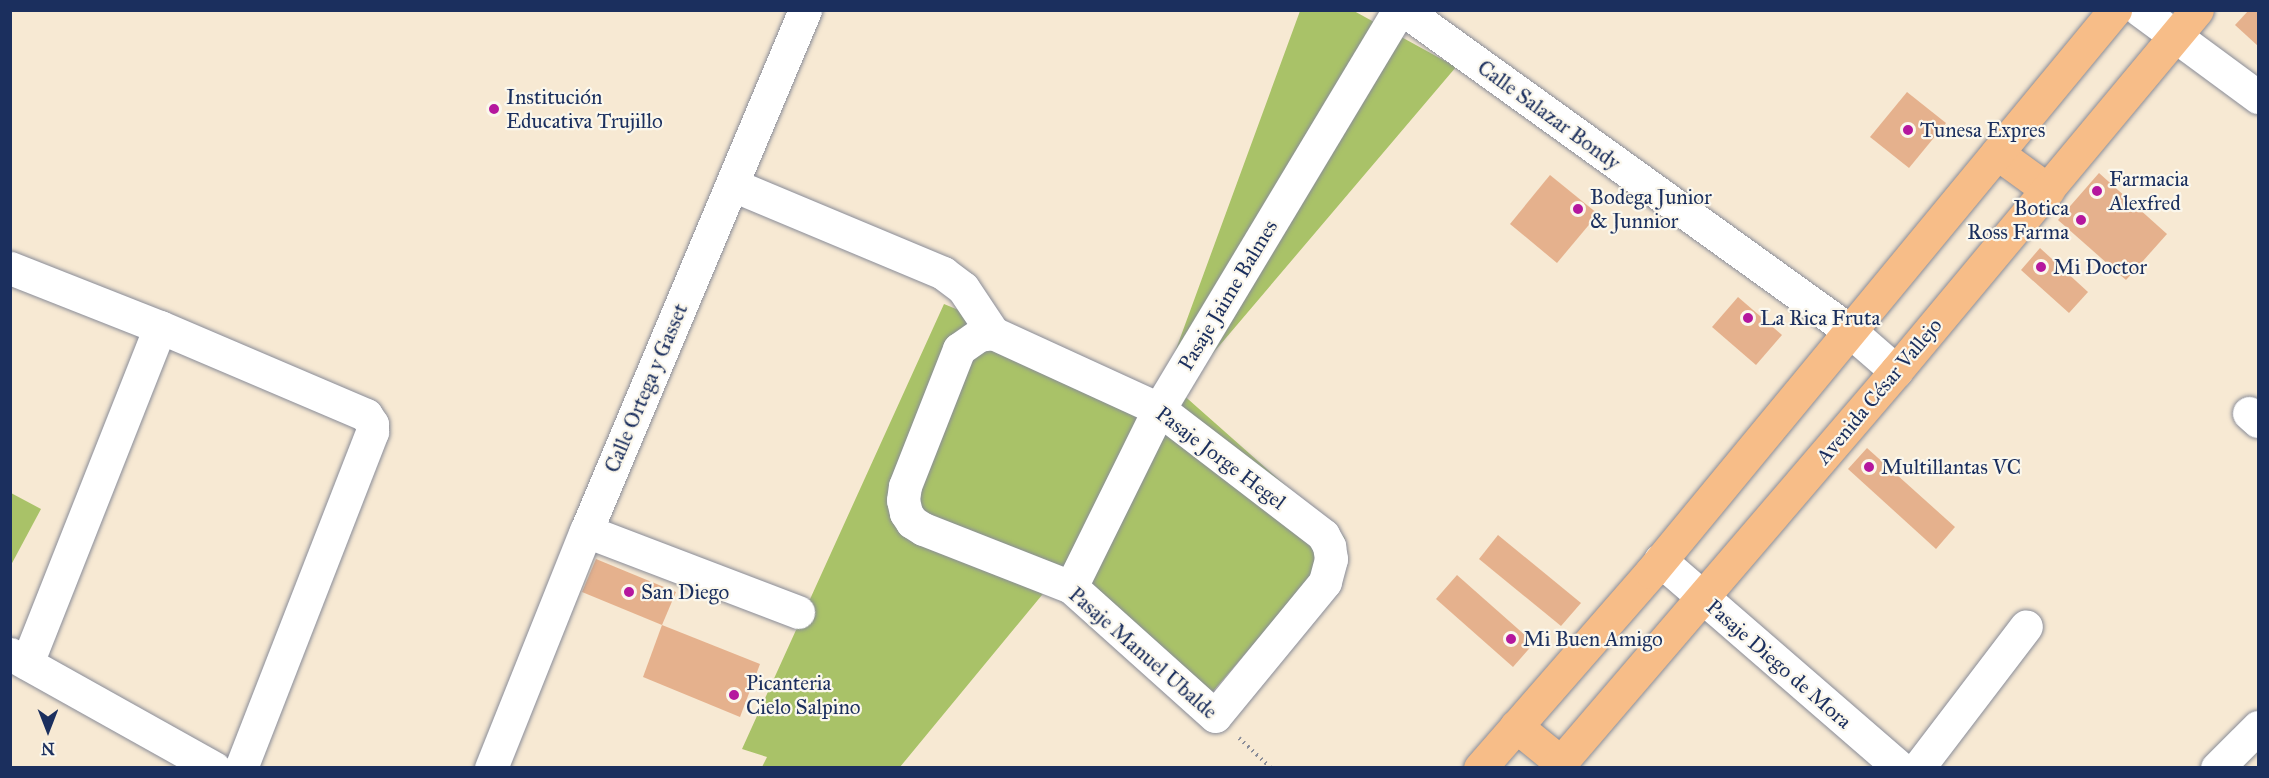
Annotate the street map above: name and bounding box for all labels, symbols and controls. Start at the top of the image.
street label: Calle Salazar Bondy [1473,55,1625,175]
place label: Institución Educativa Trujillo [506,84,663,134]
marker: Institución Educativa Trujillo [487,102,501,116]
place label: Tunesa Expres [1920,117,2045,143]
marker: Tunesa Expres [1901,123,1915,137]
place label: Farmacia Alexfred [2109,166,2189,216]
place label: Bodega Junior & Junnior [1590,184,1712,234]
marker: Farmacia Alexfred [2090,184,2104,198]
place label: Botica Ross Farma [1967,195,2069,245]
marker: Bodega Junior & Junnior [1571,202,1585,216]
marker: Botica Ross Farma [2074,213,2088,227]
street label: Pasaje Jaime Balmes [1173,215,1283,375]
place label: Mi Doctor [2053,254,2147,280]
marker: Mi Doctor [2034,260,2048,274]
street label: Calle Ortega y Gasset [599,300,693,476]
place label: La Rica Fruta [1760,305,1880,331]
marker: La Rica Fruta [1741,311,1755,325]
street label: Avenida César Vallejo [1811,313,1947,469]
street label: Pasaje Jorge Hegel [1151,401,1291,515]
place label: Multillantas VC [1881,454,2021,480]
marker: Multillantas VC [1862,460,1876,474]
place label: San Diego [641,579,729,605]
street label: Pasaje Manuel Ubalde [1064,582,1222,724]
marker: San Diego [622,585,636,599]
street label: Pasaje Diego de Mora [1701,594,1857,734]
place label: Mi Buen Amigo [1523,626,1663,652]
marker: Mi Buen Amigo [1504,632,1518,646]
place label: Picanteria Cielo Salpino [746,670,861,720]
marker: Picanteria Cielo Salpino [727,688,741,702]
north arrow [18,700,78,760]
text: N [41,739,55,758]

